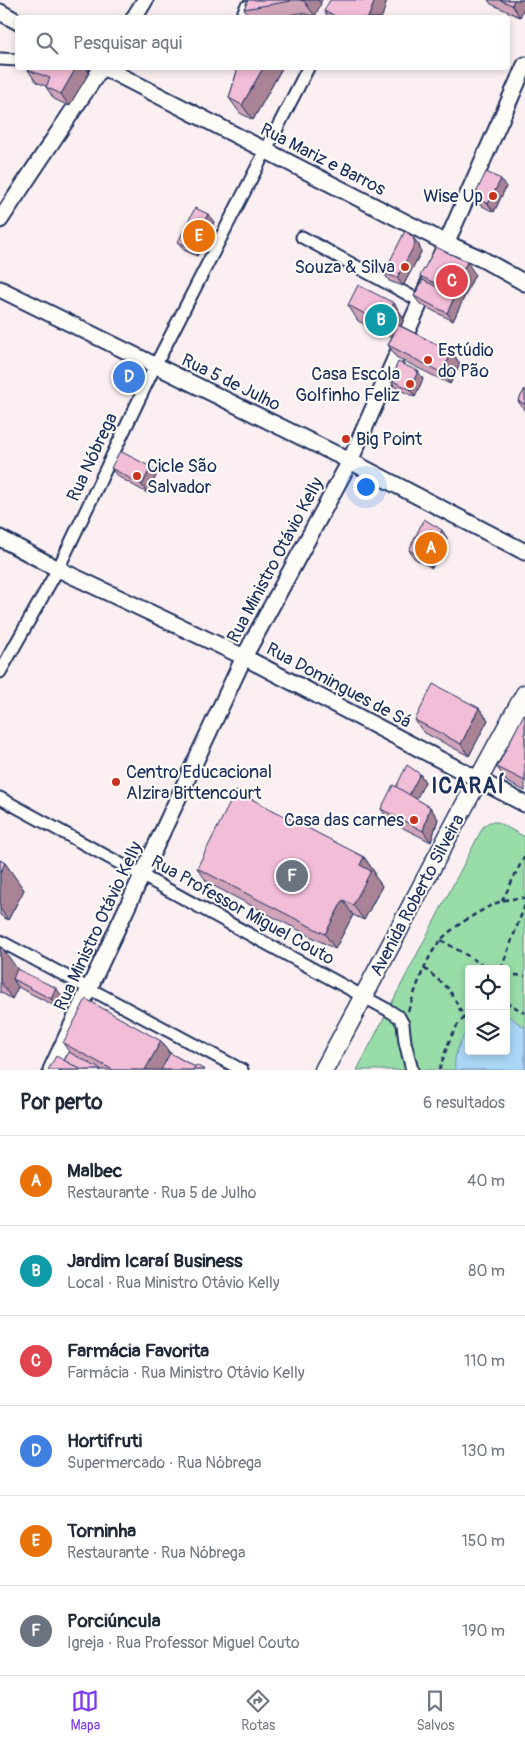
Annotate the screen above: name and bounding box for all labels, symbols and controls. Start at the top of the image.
search box [15,15,510,70]
icon: search [33,29,61,57]
text: Pesquisar aqui [73,31,182,55]
street label: Rua Mariz e Barros [256,118,389,201]
place label: Wise Up [423,185,483,208]
marker: Wise Up [487,190,499,202]
pin: E [183,217,215,255]
place label: Souza & Silva [295,256,395,279]
marker: Souza & Silva [399,261,411,273]
pin: C [436,262,468,300]
pin: B [365,301,397,339]
place label: Estúdio do Pão [438,339,494,383]
street label: Rua 5 de Julho [178,349,284,416]
marker: Estúdio do Pão [422,354,434,366]
pin: D [113,358,145,396]
place label: Casa Escola Golfinho Feliz [295,363,400,407]
marker: Casa Escola Golfinho Feliz [404,378,416,390]
street label: Rua Nóbrega [62,409,123,505]
place label: Big Point [356,428,423,451]
marker: Big Point [340,433,352,445]
place label: Cicle São Salvador [147,455,217,499]
marker: Cicle São Salvador [131,470,143,482]
street label: Rua Ministro Otávio Kelly [222,473,329,647]
your location [353,474,379,500]
pin: A [415,529,447,567]
street label: Rua Domingues de Sá [262,637,415,733]
place label: Centro Educacional Alzira Bittencourt [126,761,272,805]
district label: ICARAÍ [431,772,505,800]
marker: Centro Educacional Alzira Bittencourt [110,776,122,788]
place label: Casa das carnes [284,809,404,832]
street label: Avenida Roberto Silveira [365,810,470,980]
marker: Casa das carnes [408,814,420,826]
street label: Rua Ministro Otávio Kelly [49,838,148,1014]
street label: Rua Professor Miguel Couto [147,850,339,971]
pin: F [276,857,308,895]
map controls [465,965,510,1055]
button: locate [465,965,510,1010]
button: layers [465,1010,510,1055]
text: Por perto [20,1089,102,1116]
text: 6 resultados [423,1093,505,1113]
text: Malbec [67,1159,122,1183]
text: A [31,1171,41,1191]
text: 40 m [467,1171,505,1191]
text: Restaurante · Rua 5 de Julho [67,1183,256,1203]
text: Jardim Icaraí Business [67,1249,242,1273]
text: B [31,1261,41,1281]
text: 80 m [468,1261,505,1281]
text: Local · Rua Ministro Otávio Kelly [67,1273,280,1293]
text: Farmácia Favorita [67,1339,209,1363]
text: C [31,1351,41,1371]
text: 110 m [464,1351,505,1371]
text: Farmácia · Rua Ministro Otávio Kelly [67,1363,305,1383]
text: Hortifruti [67,1429,142,1453]
text: D [31,1441,41,1461]
text: 130 m [461,1441,505,1461]
text: Supermercado · Rua Nóbrega [67,1453,262,1473]
text: Torninha [67,1519,136,1543]
text: E [32,1531,40,1551]
text: 150 m [461,1531,505,1551]
text: Restaurante · Rua Nóbrega [67,1543,245,1563]
text: Porciúncula [67,1609,161,1633]
text: F [31,1621,41,1641]
text: 190 m [462,1621,505,1641]
text: Igreja · Rua Professor Miguel Couto [67,1633,299,1653]
tab: Mapa [71,1687,100,1734]
tab: Rotas [241,1687,275,1734]
tab: Salvos [416,1687,454,1734]

